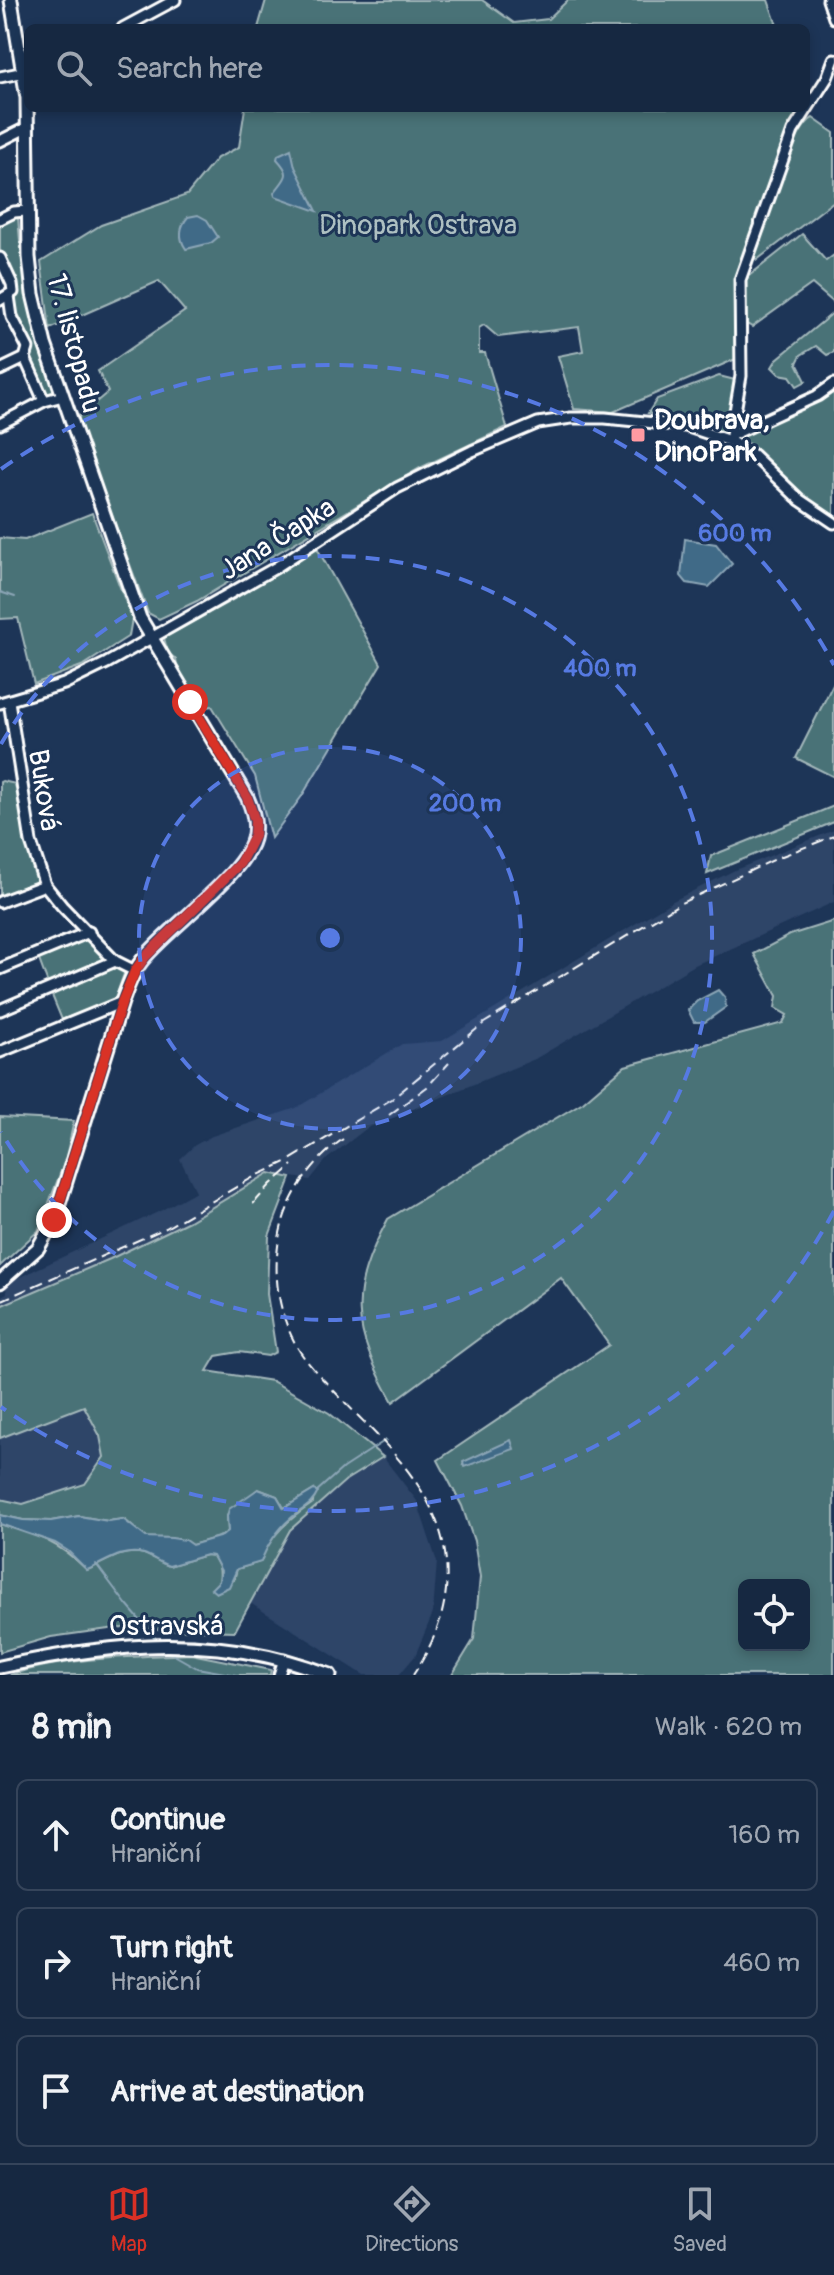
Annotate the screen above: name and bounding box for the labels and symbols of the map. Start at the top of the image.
park label: Dinopark Ostrava [319,208,517,243]
street label: 17. listopadu [38,270,109,417]
place label: Doubrava, DinoPark [654,403,770,470]
marker: Doubrava, DinoPark [629,426,647,444]
street label: Jana Čapka [214,490,342,588]
text: 600 m [698,519,772,548]
text: 400 m [563,654,637,683]
route start [172,684,208,720]
street label: Buková [20,747,67,834]
text: 200 m [429,789,501,818]
centre of rings [316,924,344,952]
route end [36,1202,72,1238]
street label: Ostravská [109,1609,223,1644]

